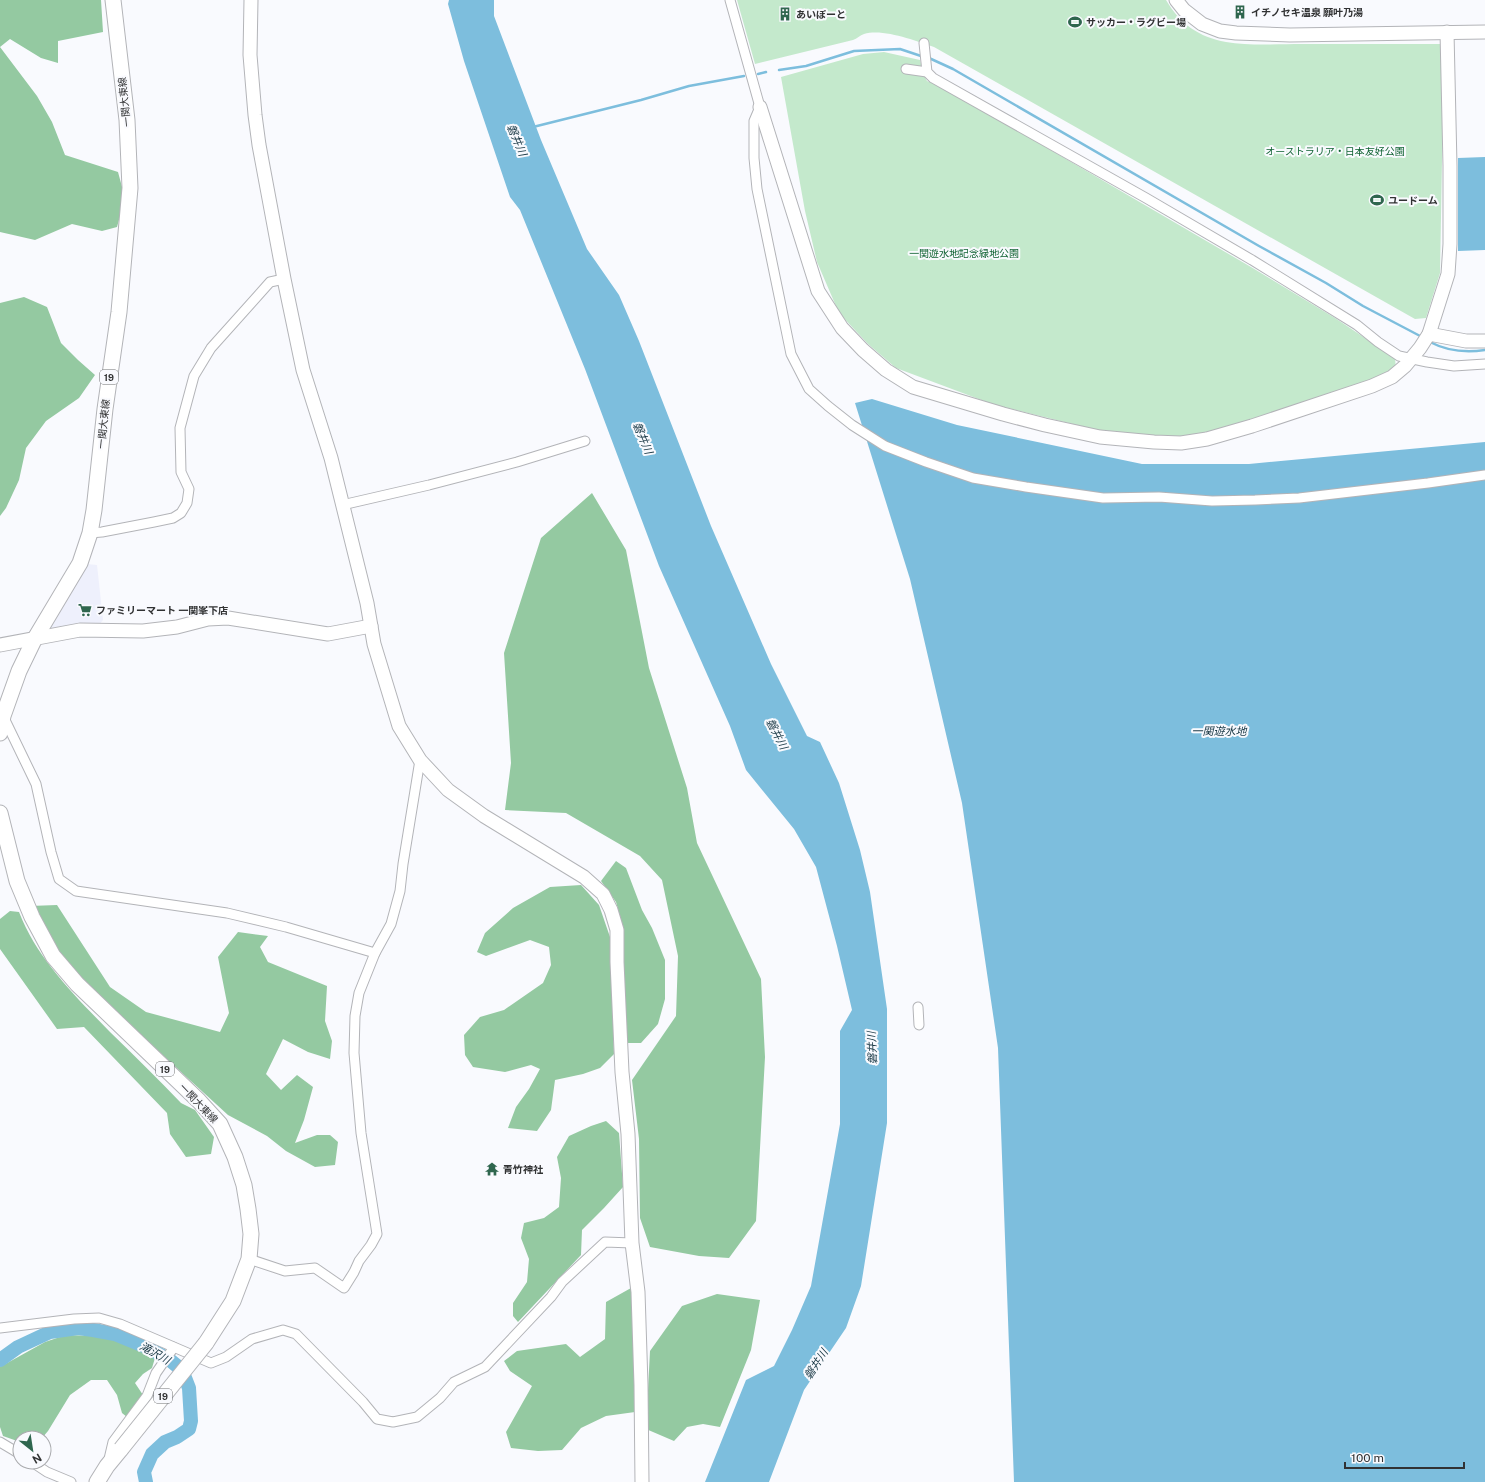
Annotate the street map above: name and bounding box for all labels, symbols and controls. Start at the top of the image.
building icon: イチノセキ温泉 願叶乃湯 [1232,4,1248,20]
building icon: あいぽーと [777,6,793,22]
place label: イチノセキ温泉 願叶乃湯 [1251,6,1363,18]
place label: あいぽーと [796,8,846,20]
sports icon: サッカー・ラグビー場 [1067,14,1083,30]
place label: サッカー・ラグビー場 [1086,16,1186,28]
street label: 一関大東線 [115,77,133,127]
water label: 磐井川 [505,122,529,158]
park label: オーストラリア・日本友好公園 [1265,145,1405,157]
sports icon: ユードーム [1369,192,1385,208]
place label: ユードーム [1388,194,1438,206]
park label: 一関遊水地記念緑地公園 [909,247,1019,259]
road number: 19 [100,370,118,384]
street label: 一関大東線 [94,399,112,449]
water label: 磐井川 [631,420,655,456]
supermarket icon: ファミリーマート 一関峯下店 [77,602,93,618]
place label: ファミリーマート 一関峯下店 [96,604,228,616]
water label: 磐井川 [764,717,791,752]
water label: 一関遊水地 [1192,725,1247,737]
water label: 磐井川 [865,1030,879,1065]
road number: 19 [156,1062,174,1076]
street label: 一関大東線 [177,1081,221,1125]
temple icon: 青竹神社 [484,1161,500,1177]
place label: 青竹神社 [503,1163,544,1175]
water label: 滝沢川 [138,1340,173,1367]
water label: 磐井川 [802,1346,831,1381]
road number: 19 [154,1389,172,1403]
north arrow [12,1430,52,1470]
scale bar [1345,1444,1464,1470]
text: N [30,1451,44,1466]
text: 100 m [1351,1451,1384,1465]

